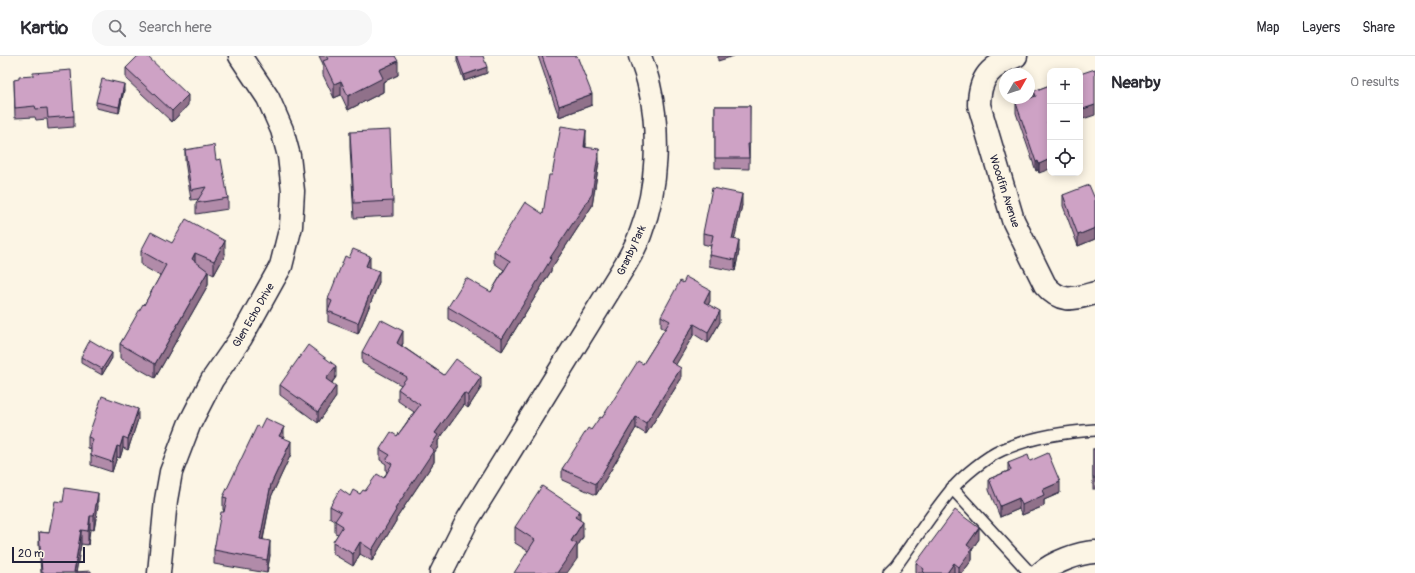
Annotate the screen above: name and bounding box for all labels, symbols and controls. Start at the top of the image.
search box [92,10,372,46]
text: Kartio [20,16,68,40]
icon: search [106,17,128,39]
text: Search here [138,18,212,37]
text: Map [1257,19,1280,36]
text: Layers [1302,19,1340,36]
text: Share [1362,19,1395,36]
north arrow [999,68,1035,104]
map controls [1047,68,1083,176]
button: + [1047,68,1083,104]
text: Nearby [1111,72,1160,93]
text: 0 results [1350,74,1399,90]
button: − [1047,104,1083,140]
button: locate [1047,140,1083,176]
street label: Woodfin Avenue [987,153,1023,230]
street label: Granby Park [614,223,649,277]
street label: Glen Echo Drive [230,280,277,350]
scale bar [12,545,85,564]
text: 20 m [18,547,44,560]

